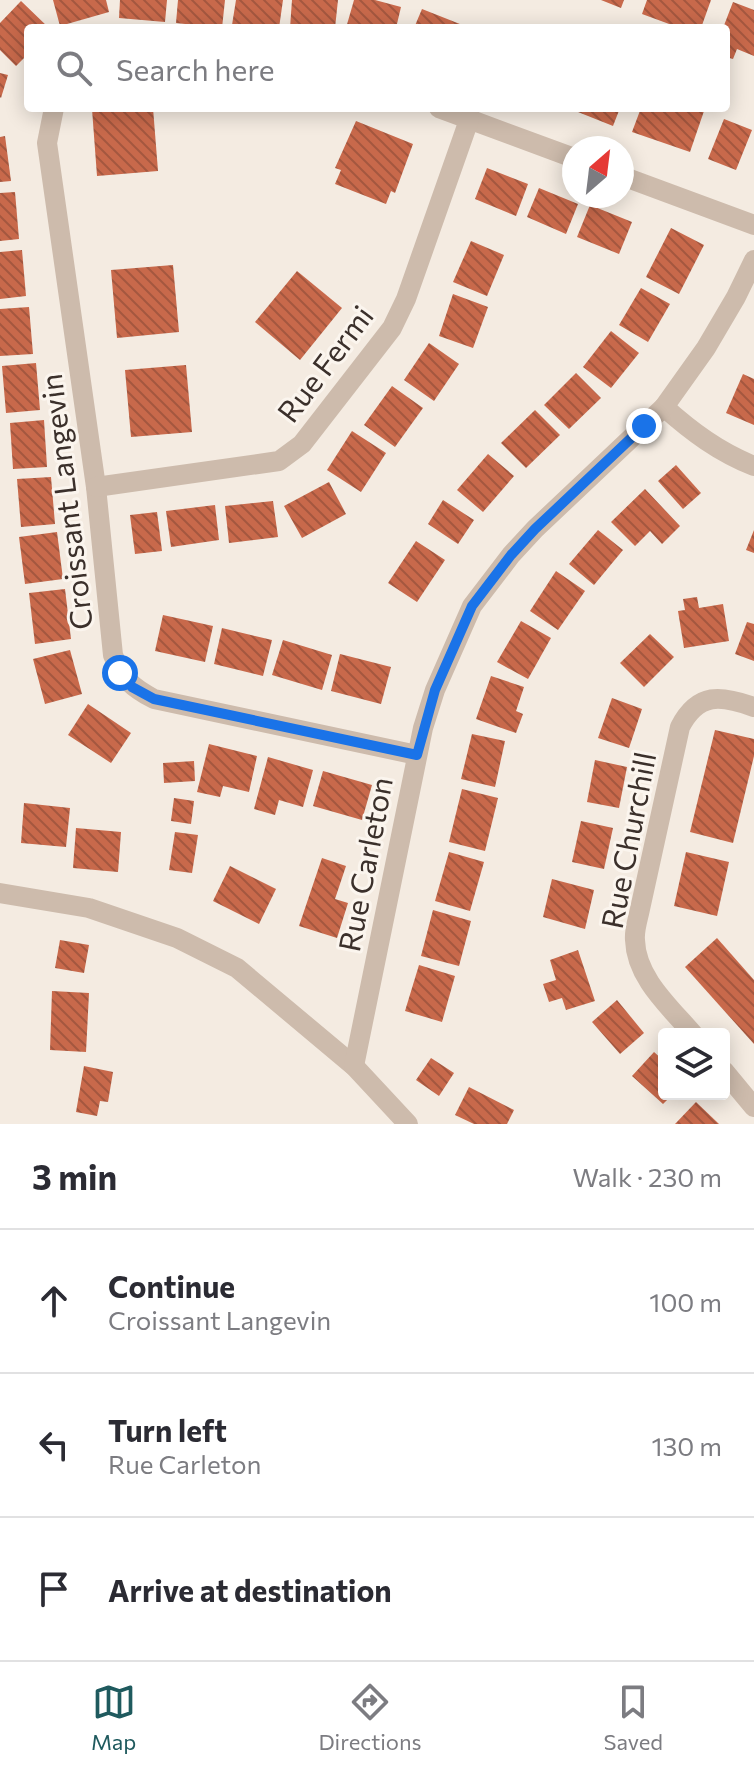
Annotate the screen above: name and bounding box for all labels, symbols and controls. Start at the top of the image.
search box [24,24,730,112]
icon: search [52,46,96,90]
text: Search here [116,50,275,87]
north arrow [562,136,634,208]
street label: Rue Fermi [268,297,380,429]
street label: Croissant Langevin [31,372,99,632]
route end [626,408,662,444]
route start [102,655,138,691]
street label: Rue Churchill [592,749,662,931]
street label: Rue Carleton [329,774,399,954]
map controls [658,1028,730,1100]
button: layers [658,1028,730,1100]
text: 3 min [32,1155,117,1197]
text: Walk · 230 m [573,1161,722,1192]
text: Continue [108,1267,235,1304]
icon: ahead [32,1279,76,1323]
text: 100 m [649,1286,722,1317]
text: Croissant Langevin [108,1304,331,1335]
text: Turn left [108,1411,227,1448]
icon: left [32,1423,76,1467]
text: 130 m [651,1430,722,1461]
text: Rue Carleton [108,1448,261,1479]
icon: arrive [32,1567,76,1611]
text: Arrive at destination [108,1571,392,1608]
tab: Map [91,1680,136,1755]
tab: Directions [318,1680,422,1755]
tab: Saved [604,1680,663,1755]

